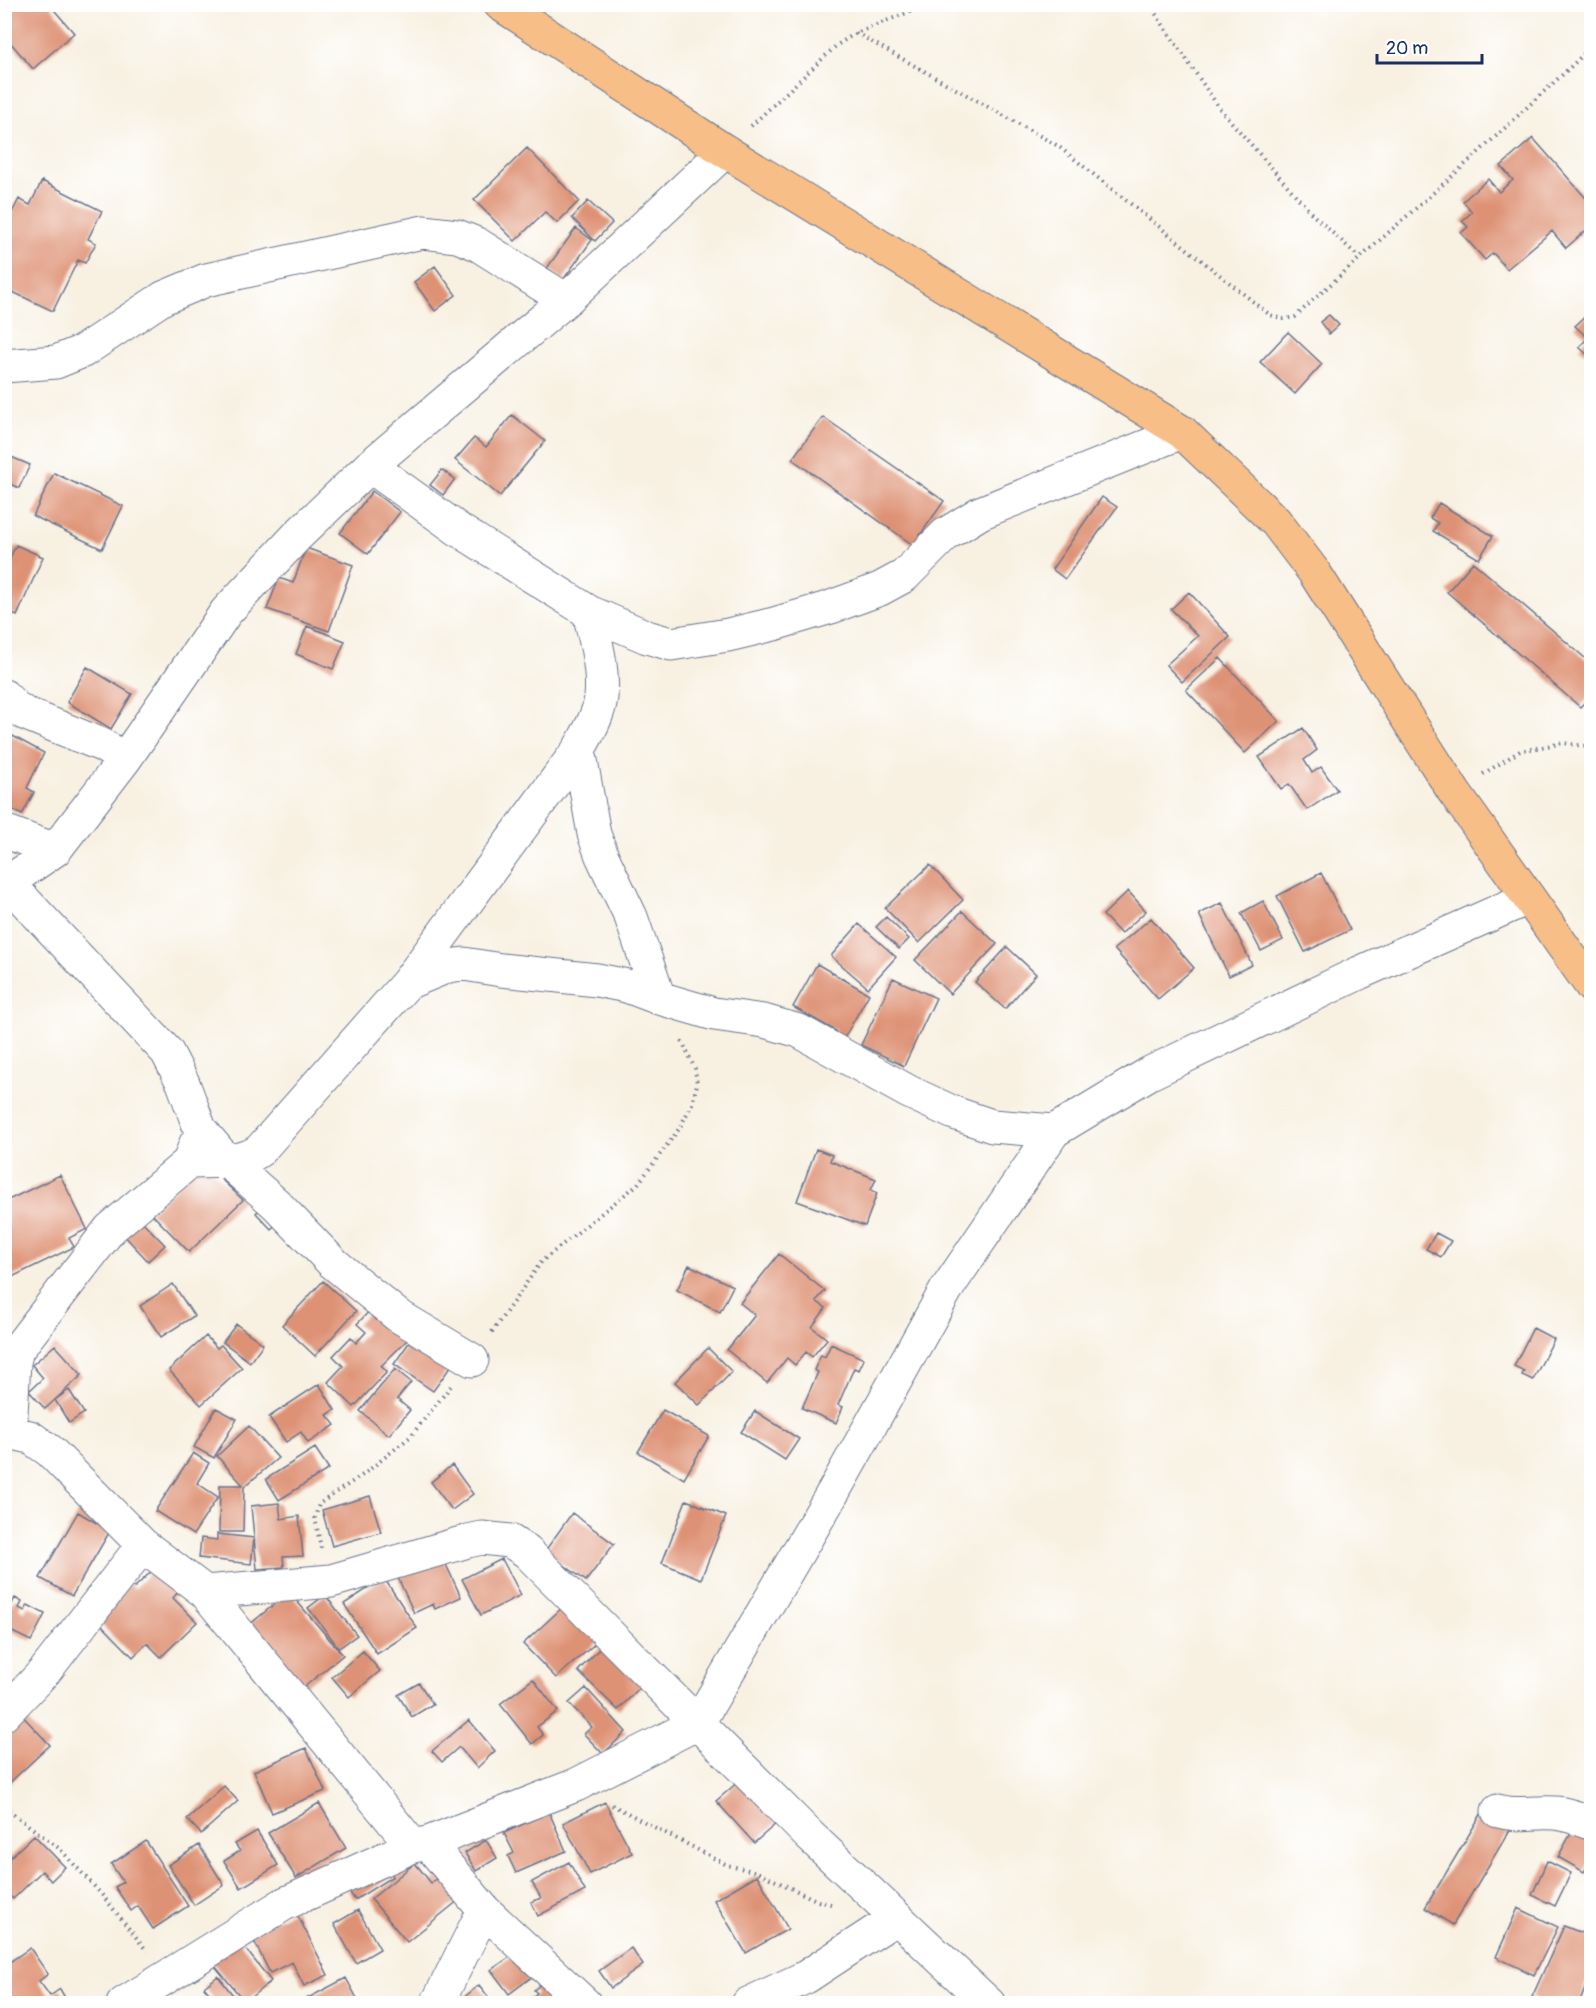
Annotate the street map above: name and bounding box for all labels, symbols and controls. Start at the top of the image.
scale bar [1377,27,1482,65]
text: 20 m [1386,37,1428,60]

